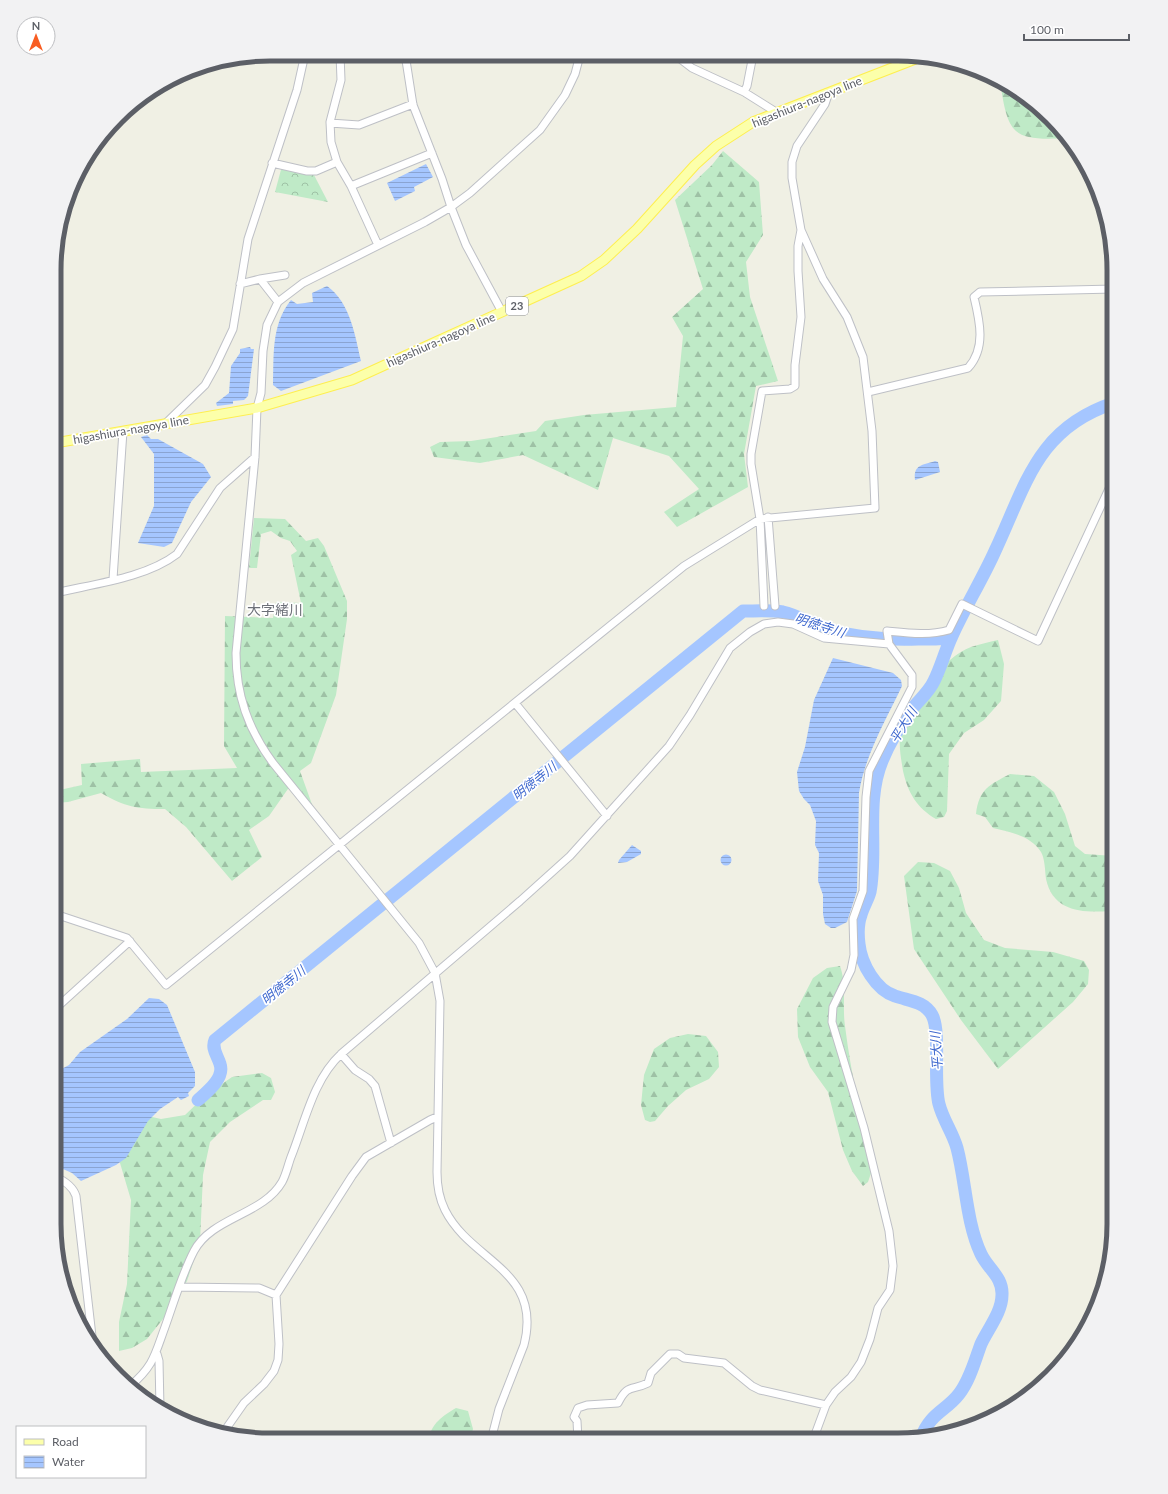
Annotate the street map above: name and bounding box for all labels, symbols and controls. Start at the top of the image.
north arrow [16,16,56,56]
scale bar [1024,16,1129,42]
text: N [32,19,40,32]
text: 100 m [1030,22,1064,37]
street label: higashiura-nagoya line [750,73,864,130]
road number: 23 [506,297,528,315]
street label: higashiura-nagoya line [384,309,497,370]
street label: higashiura-nagoya line [72,412,190,447]
district label: 大字緒川 [247,601,303,618]
water label: 明徳寺川 [793,609,849,641]
water label: 平大川 [886,703,921,746]
water label: 明徳寺川 [509,757,561,804]
water label: 明徳寺川 [258,961,310,1008]
water label: 平大川 [927,1029,945,1071]
legend [16,1426,146,1478]
text: Road [52,1434,79,1449]
text: Water [52,1454,85,1469]

